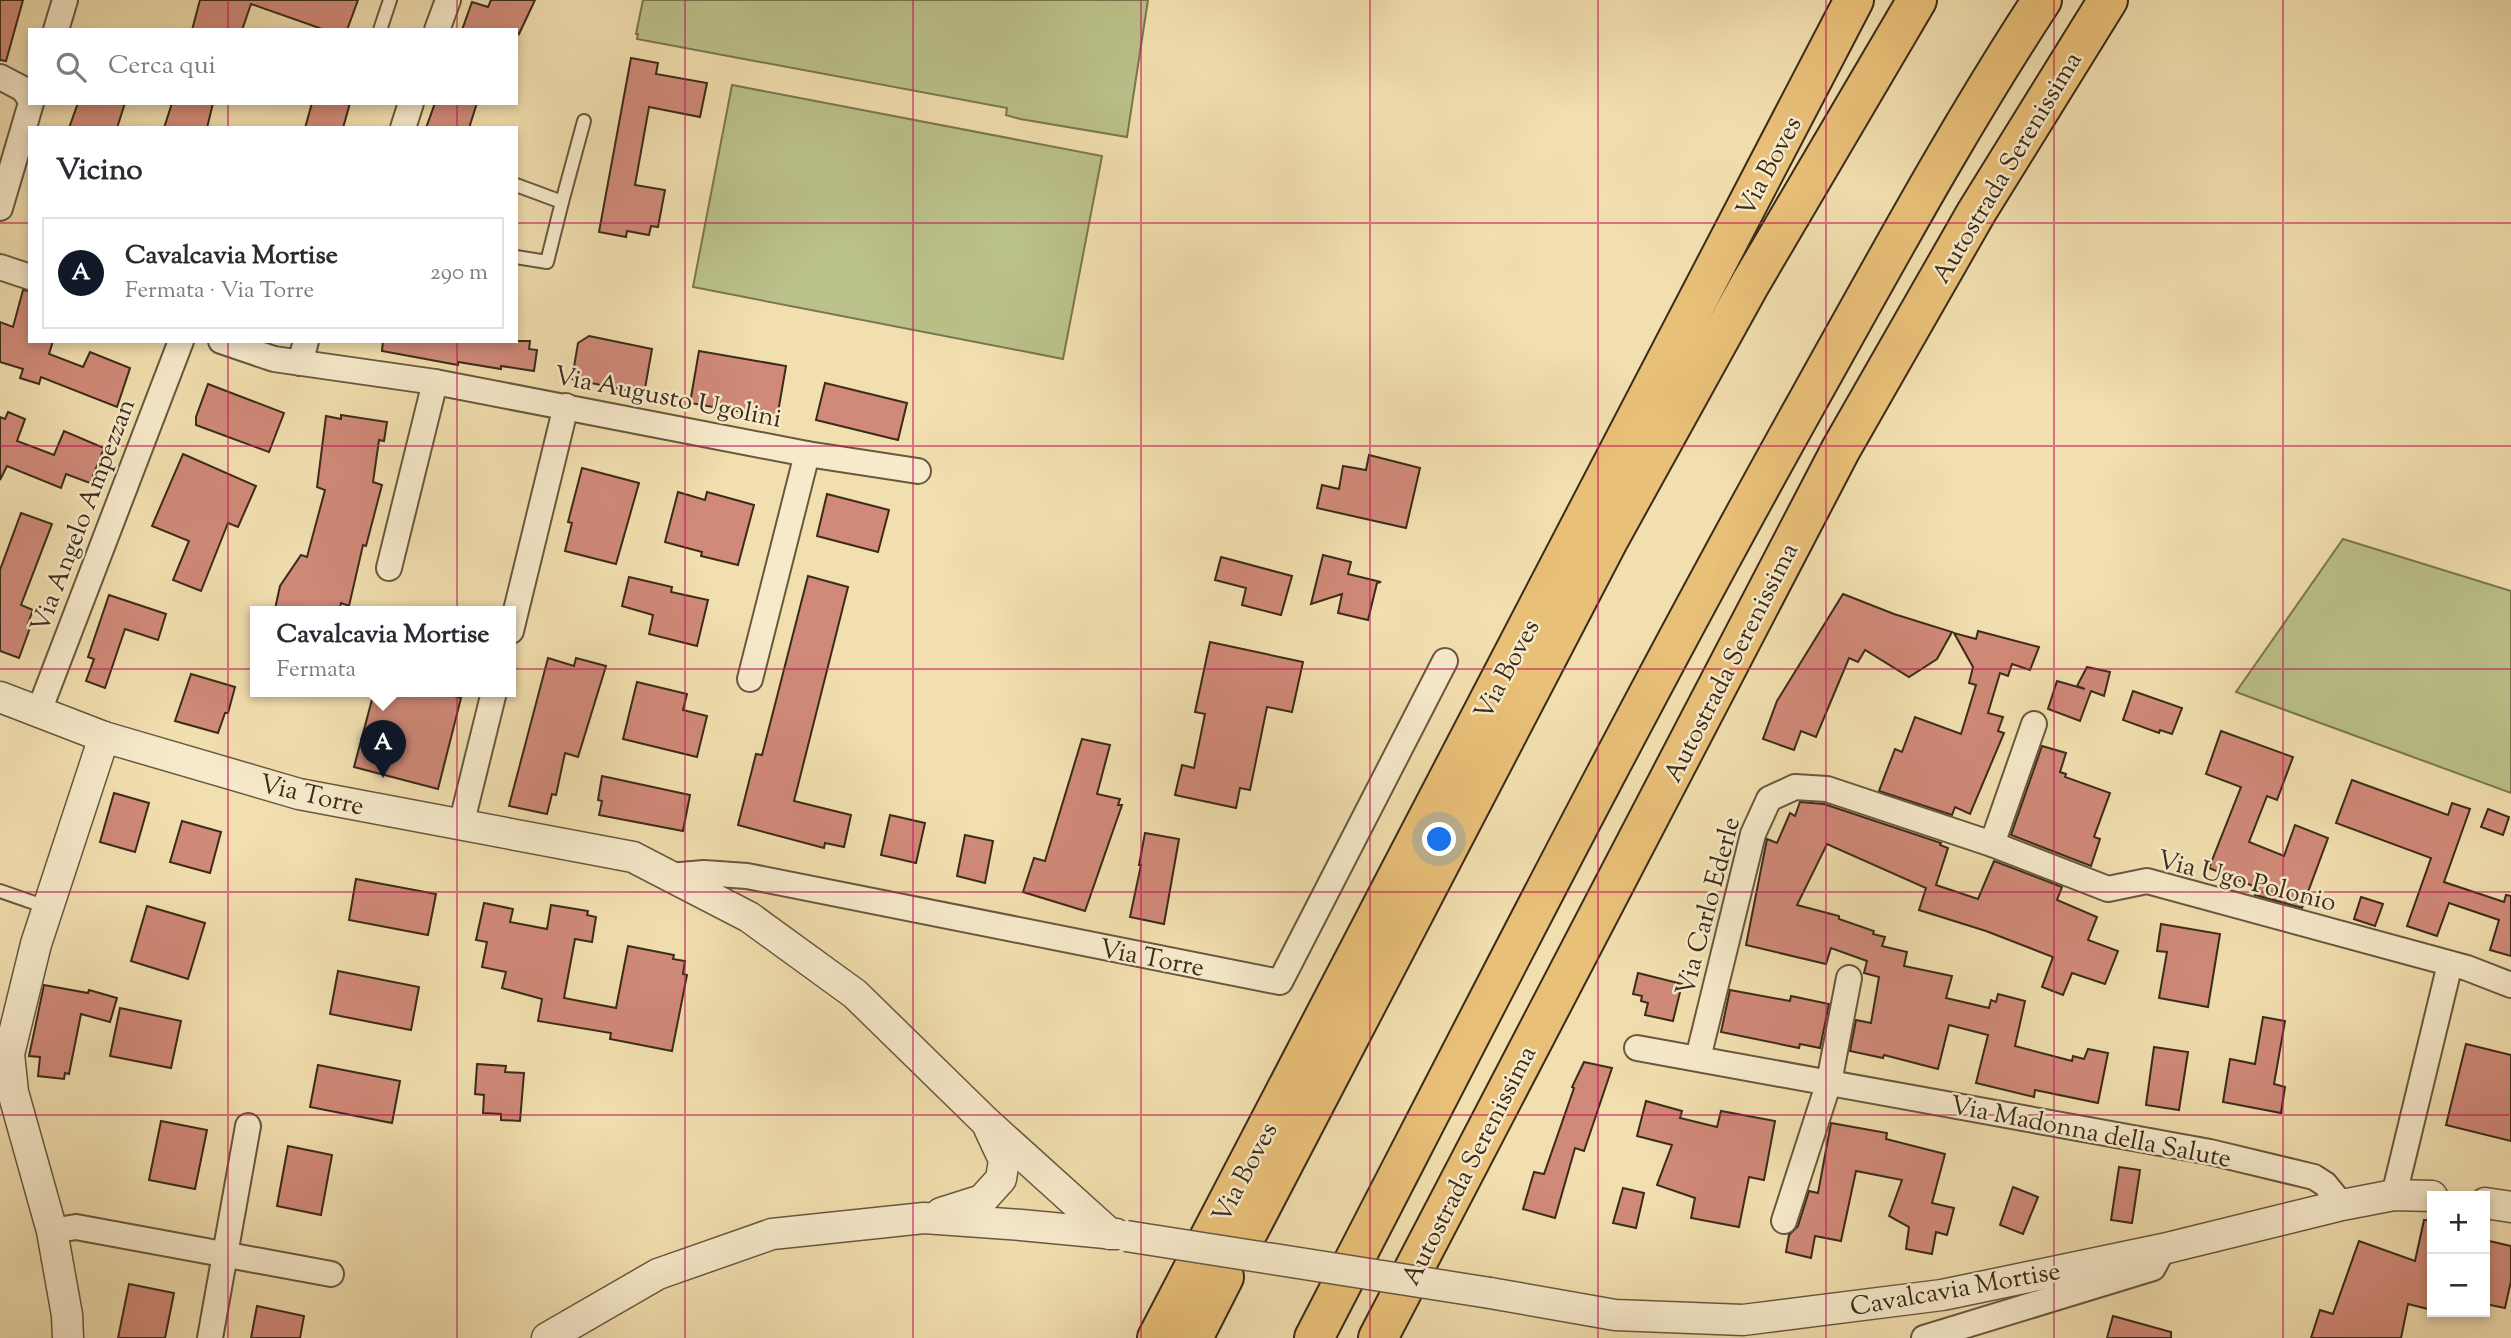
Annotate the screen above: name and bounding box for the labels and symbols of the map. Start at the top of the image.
street label: Autostrada Serenissima [1924,45,2092,291]
street label: Via Boves [1728,110,1812,224]
street label: Via Augusto Ugolini [551,358,784,439]
street label: Via Angelo Ampezzan [23,394,146,638]
street label: Autostrada Serenissima [1656,537,1809,789]
street label: Via Boves [1466,613,1550,727]
pin: A [360,720,406,778]
street label: Via Torre [256,766,367,826]
street label: Via Carlo Ederle [1668,813,1751,1000]
your location [1422,822,1456,856]
street label: Via Ugo Polonio [2153,842,2340,923]
street label: Via Torre [1096,931,1207,988]
street label: Autostrada Serenissima [1394,1040,1547,1292]
street label: Via Madonna della Salute [1947,1088,2234,1179]
street label: Via Boves [1204,1116,1288,1230]
street label: Cavalcavia Mortise [1847,1254,2063,1327]

